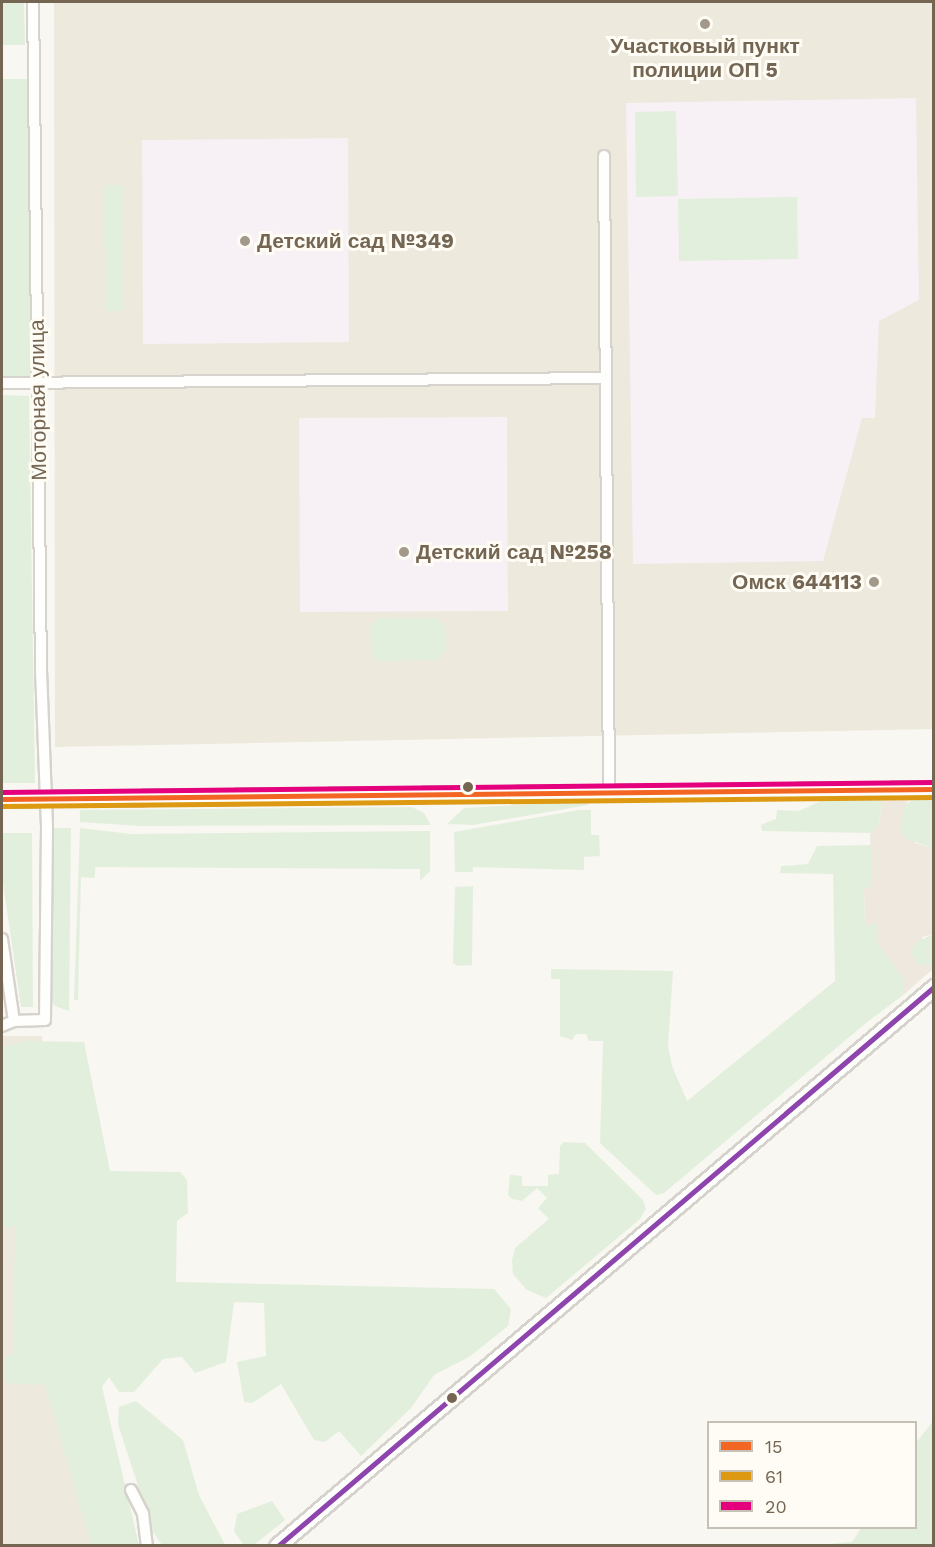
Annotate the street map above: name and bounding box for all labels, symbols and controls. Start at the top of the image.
marker: Участковый пункт полиции ОП 5 [698,17,712,31]
place label: Участковый пункт полиции ОП 5 [610,33,800,83]
place label: Детский сад №349 [257,228,454,254]
marker: Детский сад №349 [238,234,252,248]
street label: Моторная улица [24,319,52,481]
place label: Детский сад №258 [416,539,612,565]
marker: Детский сад №258 [397,545,411,559]
place label: Омск 644113 [732,569,862,595]
marker: Омск 644113 [867,575,881,589]
unlabelled marker [462,781,474,793]
unlabelled marker [446,1392,458,1404]
legend [707,1421,917,1529]
text: 15 [765,1436,783,1457]
text: 61 [765,1466,783,1487]
text: 20 [765,1496,787,1517]

